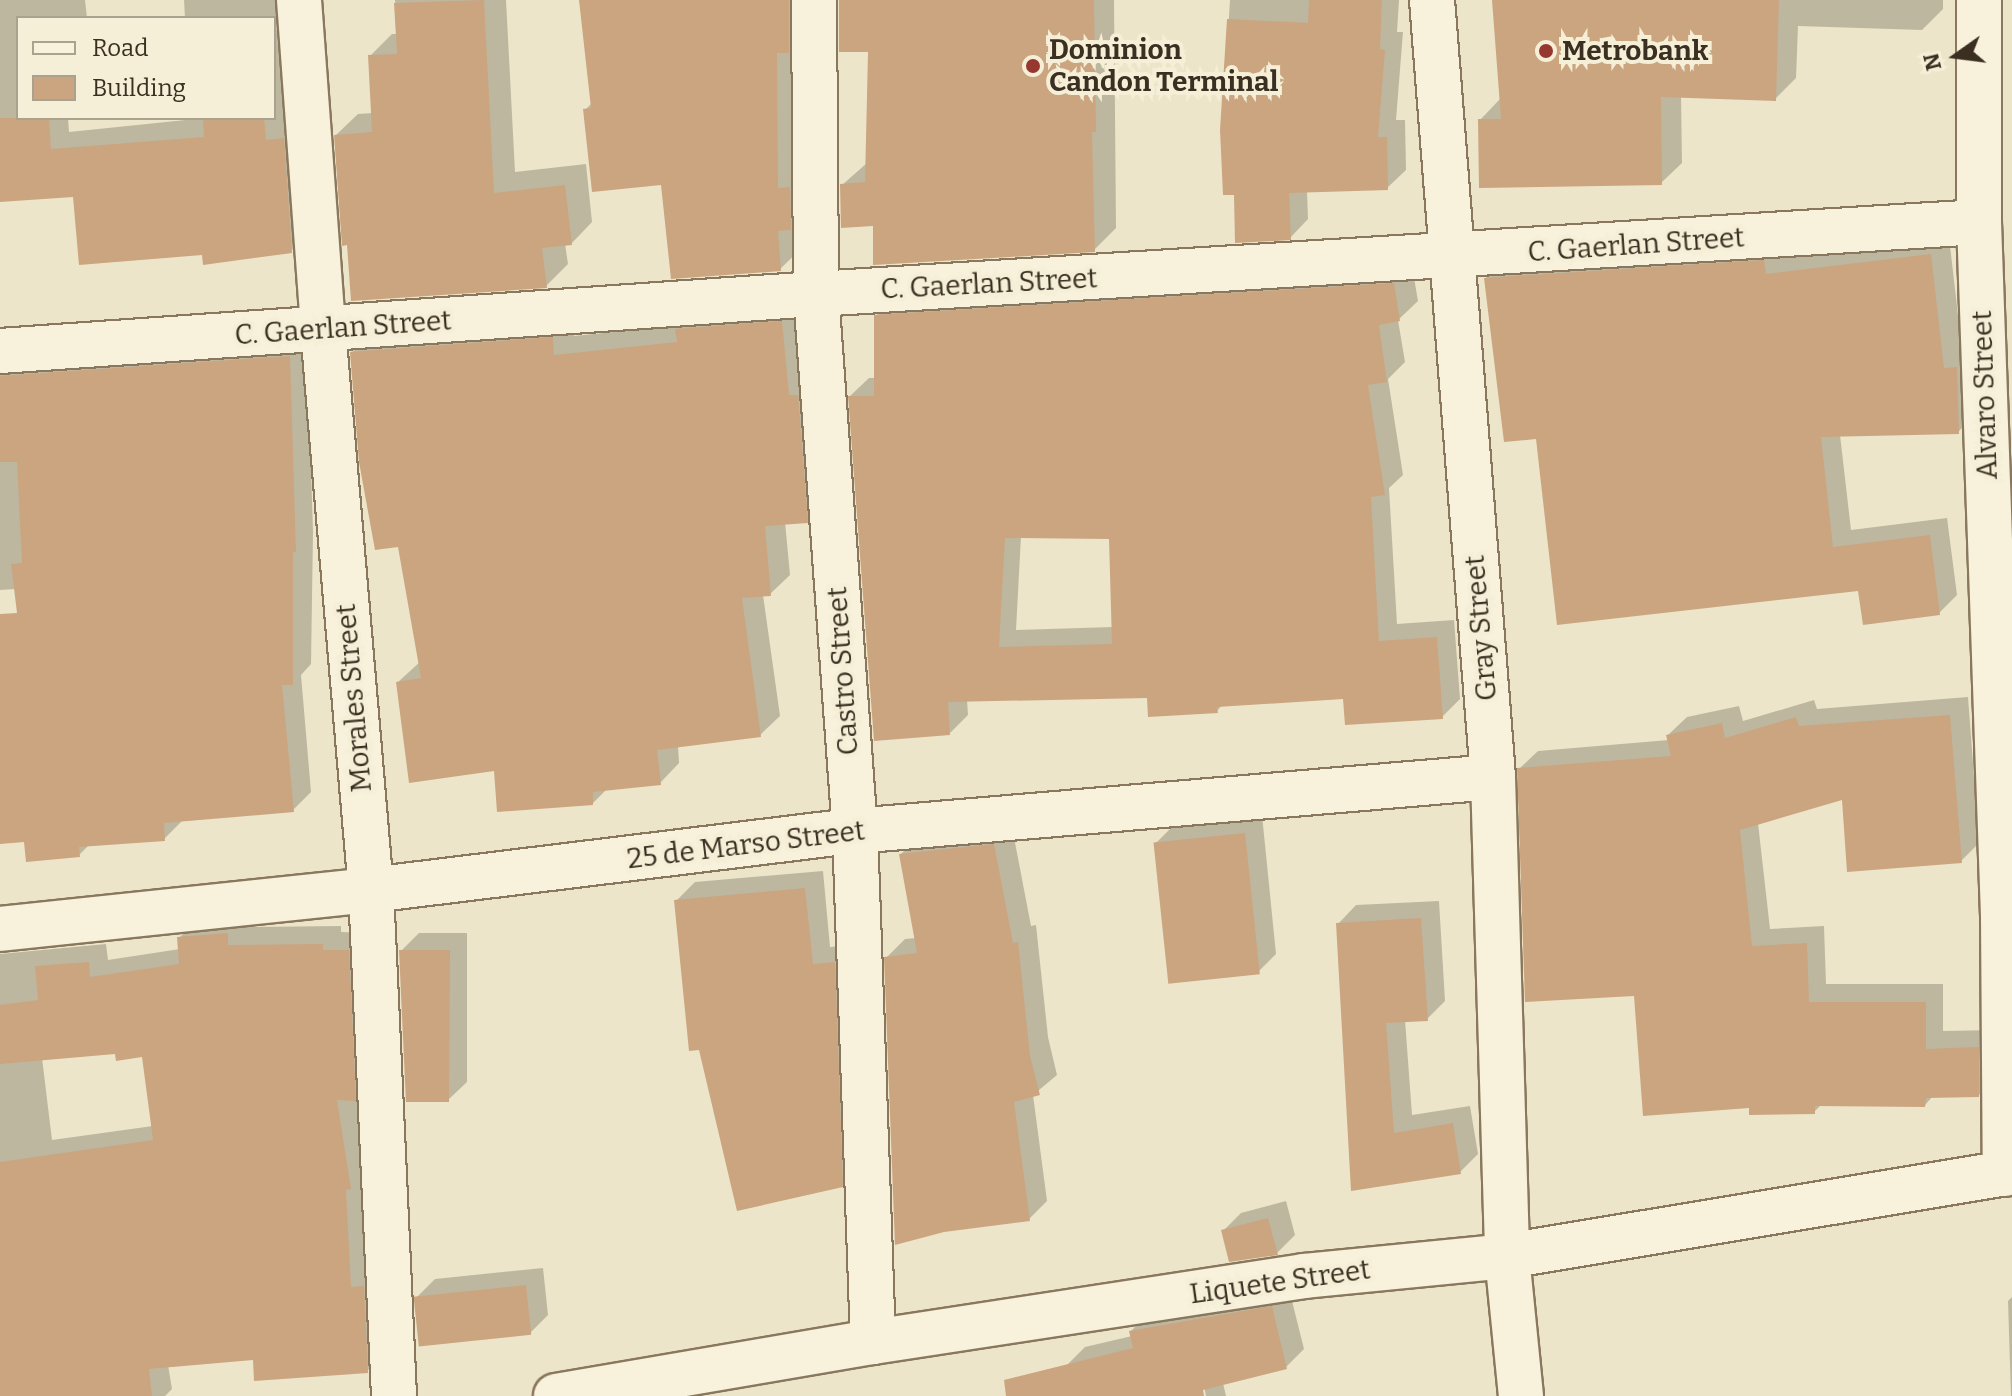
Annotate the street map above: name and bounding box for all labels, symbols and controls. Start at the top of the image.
legend [16,16,276,120]
north arrow [1916,16,1996,96]
place label: Dominion Candon Terminal [1049,33,1278,99]
text: Road [92,34,148,62]
place label: Metrobank [1562,34,1708,68]
marker: Metrobank [1537,42,1555,60]
text: N [1917,50,1947,73]
marker: Dominion Candon Terminal [1024,57,1042,75]
text: Building [92,74,186,102]
street label: C. Gaerlan Street [1526,221,1746,269]
street label: C. Gaerlan Street [880,262,1098,306]
street label: C. Gaerlan Street [233,304,453,352]
street label: Alvaro Street [1965,310,2005,480]
street label: Gray Street [1458,554,1504,702]
street label: Castro Street [820,586,866,756]
street label: Morales Street [329,602,379,794]
street label: 25 de Marso Street [625,814,867,876]
street label: Liquete Street [1188,1253,1372,1311]

